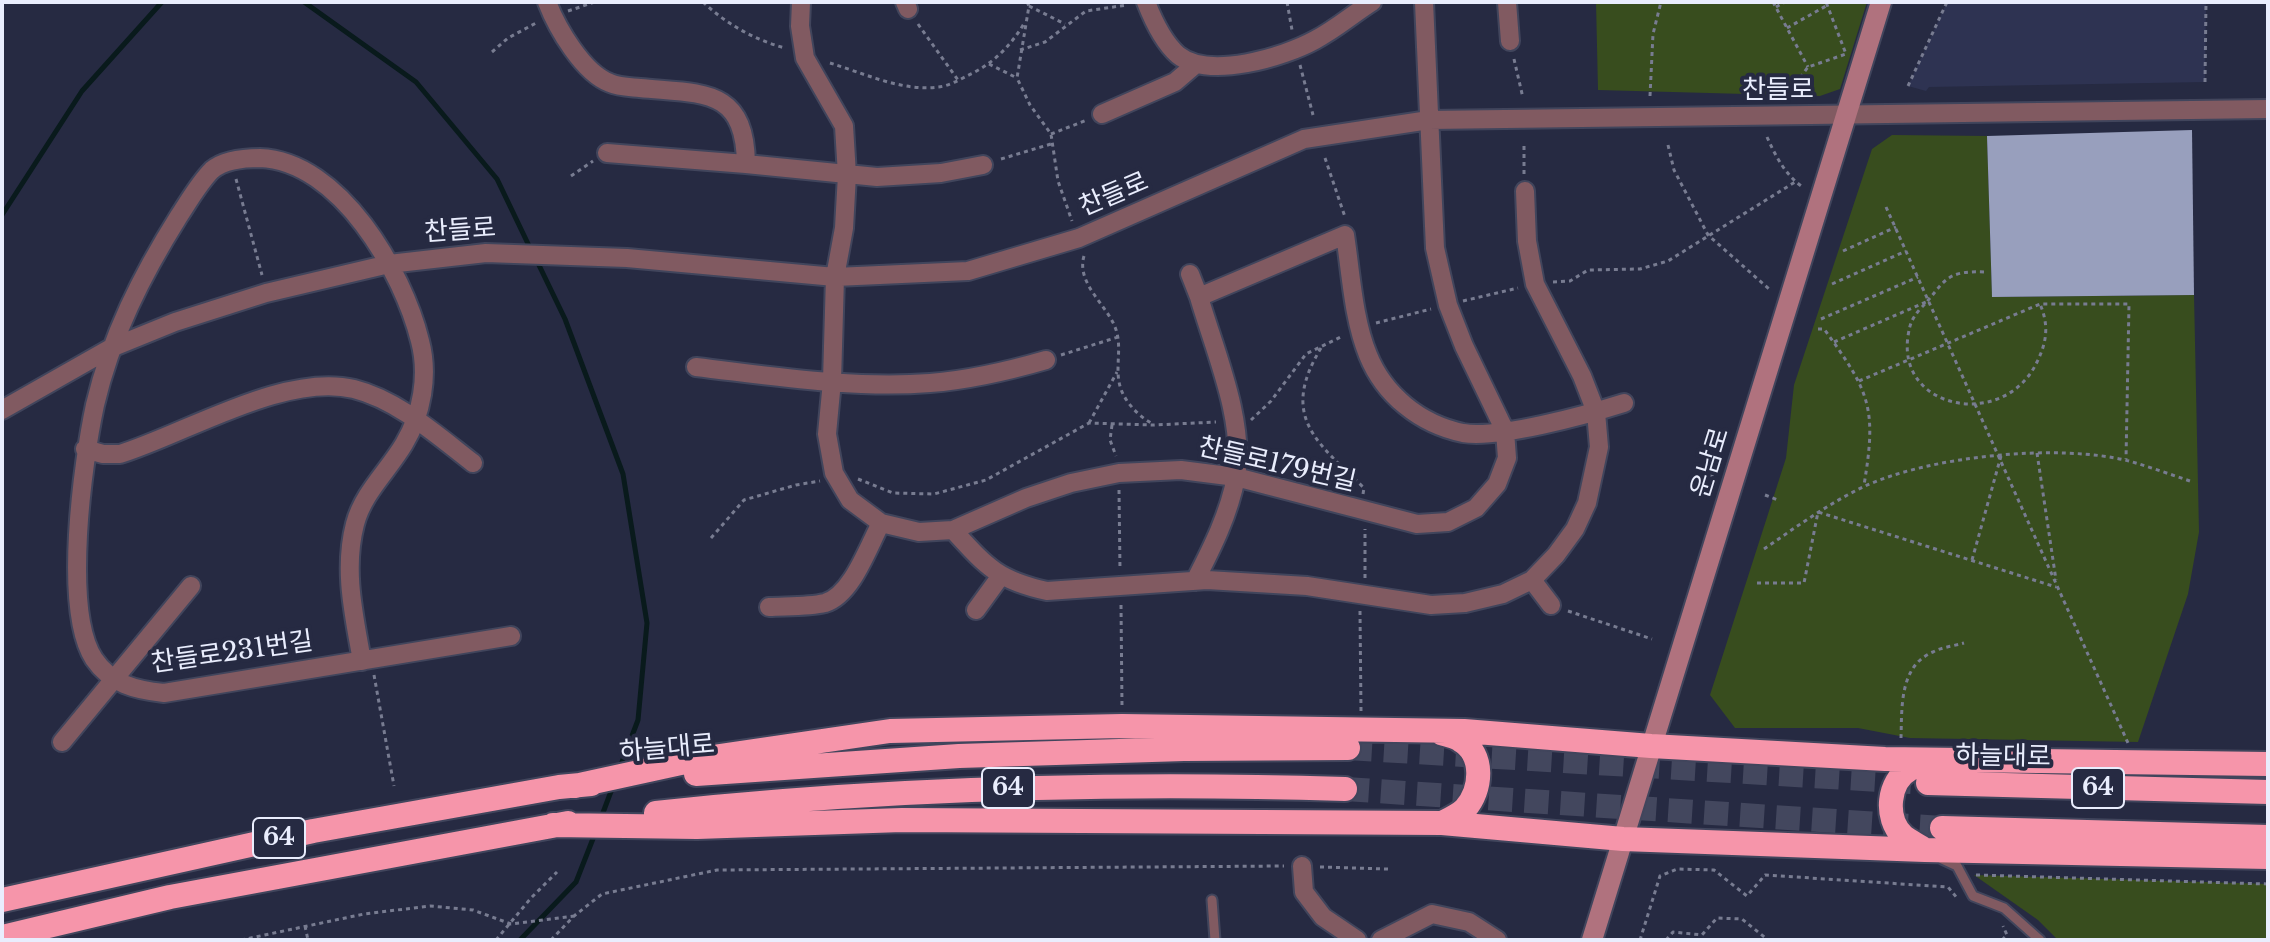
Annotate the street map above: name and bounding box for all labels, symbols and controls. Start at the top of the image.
street label: 찬들로 [1742,75,1814,107]
street label: 찬들로 [1075,167,1153,223]
street label: 찬들로 [423,213,497,249]
street label: 운남로 [1686,424,1736,502]
street label: 찬들로179번길 [1195,432,1359,498]
street label: 찬들로231번길 [149,626,315,680]
street label: 하늘대로 [618,729,716,769]
street label: 하늘대로 [1955,741,2051,773]
road number: 64 [982,768,1034,808]
road number: 64 [2072,768,2124,808]
road number: 64 [253,818,305,858]

